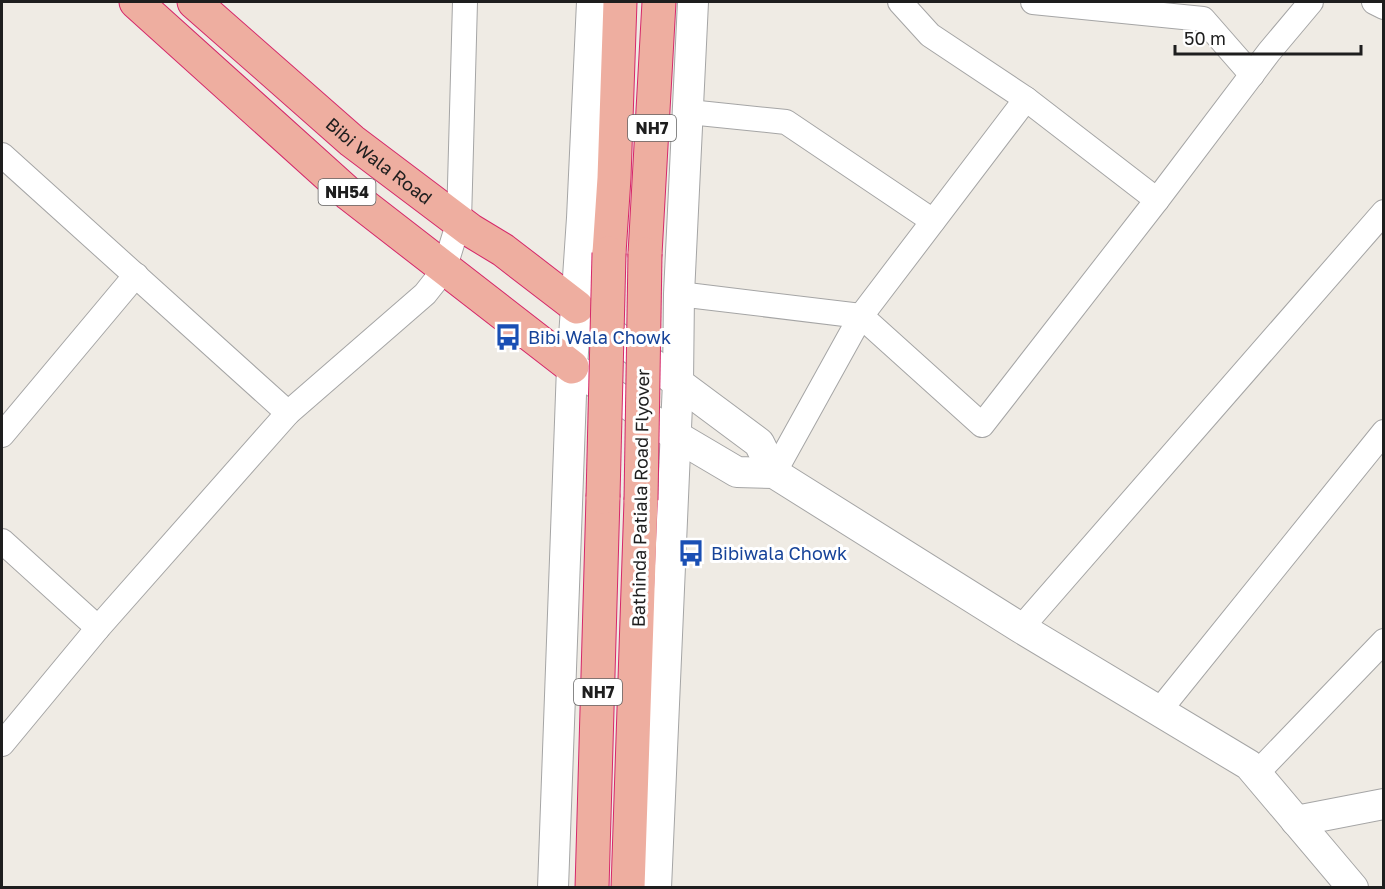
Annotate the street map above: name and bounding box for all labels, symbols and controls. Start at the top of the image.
scale bar [1175,18,1361,56]
text: 50 m [1184,27,1226,49]
street label: Bibi Wala Road [322,112,437,209]
road number: NH7 [628,115,676,141]
road number: NH54 [318,179,376,205]
bus stop icon: Bibi Wala Chowk [493,322,523,352]
place label: Bibi Wala Chowk [528,326,671,348]
street label: Bathinda Patiala Road Flyover [627,369,653,627]
bus stop icon: Bibiwala Chowk [676,538,706,568]
place label: Bibiwala Chowk [711,542,847,564]
road number: NH7 [574,679,622,705]

